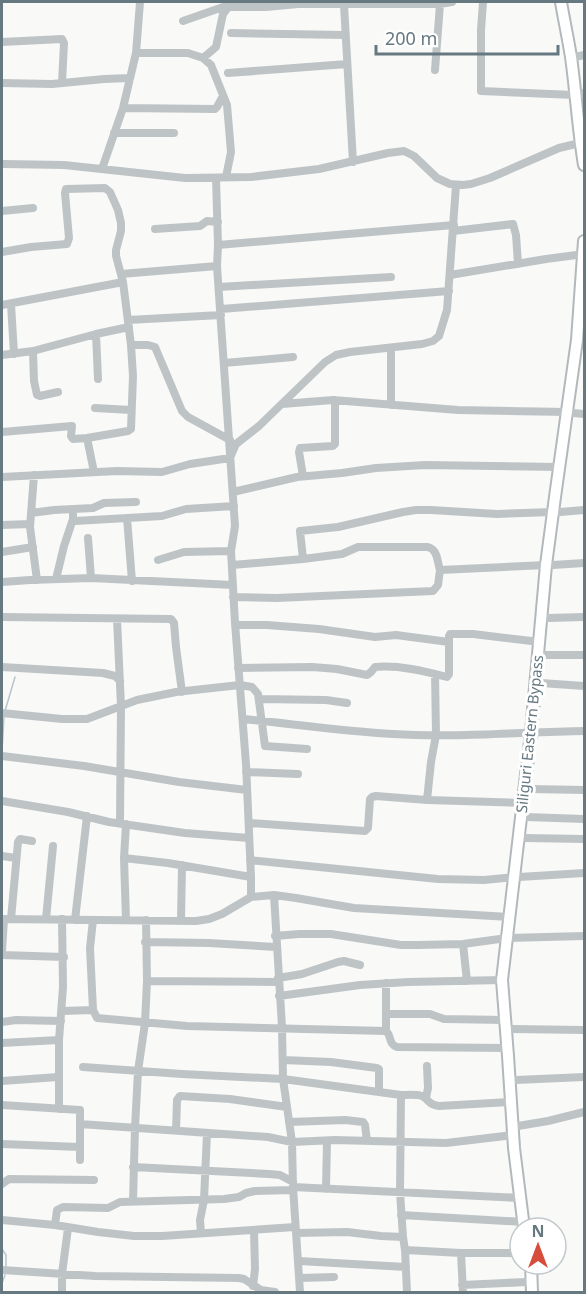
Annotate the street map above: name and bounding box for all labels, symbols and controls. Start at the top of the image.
scale bar [376,18,558,56]
text: 200 m [385,26,437,50]
street label: Siliguri Eastern Bypass [511,654,547,814]
north arrow [508,1216,568,1276]
text: N [531,1220,545,1242]

